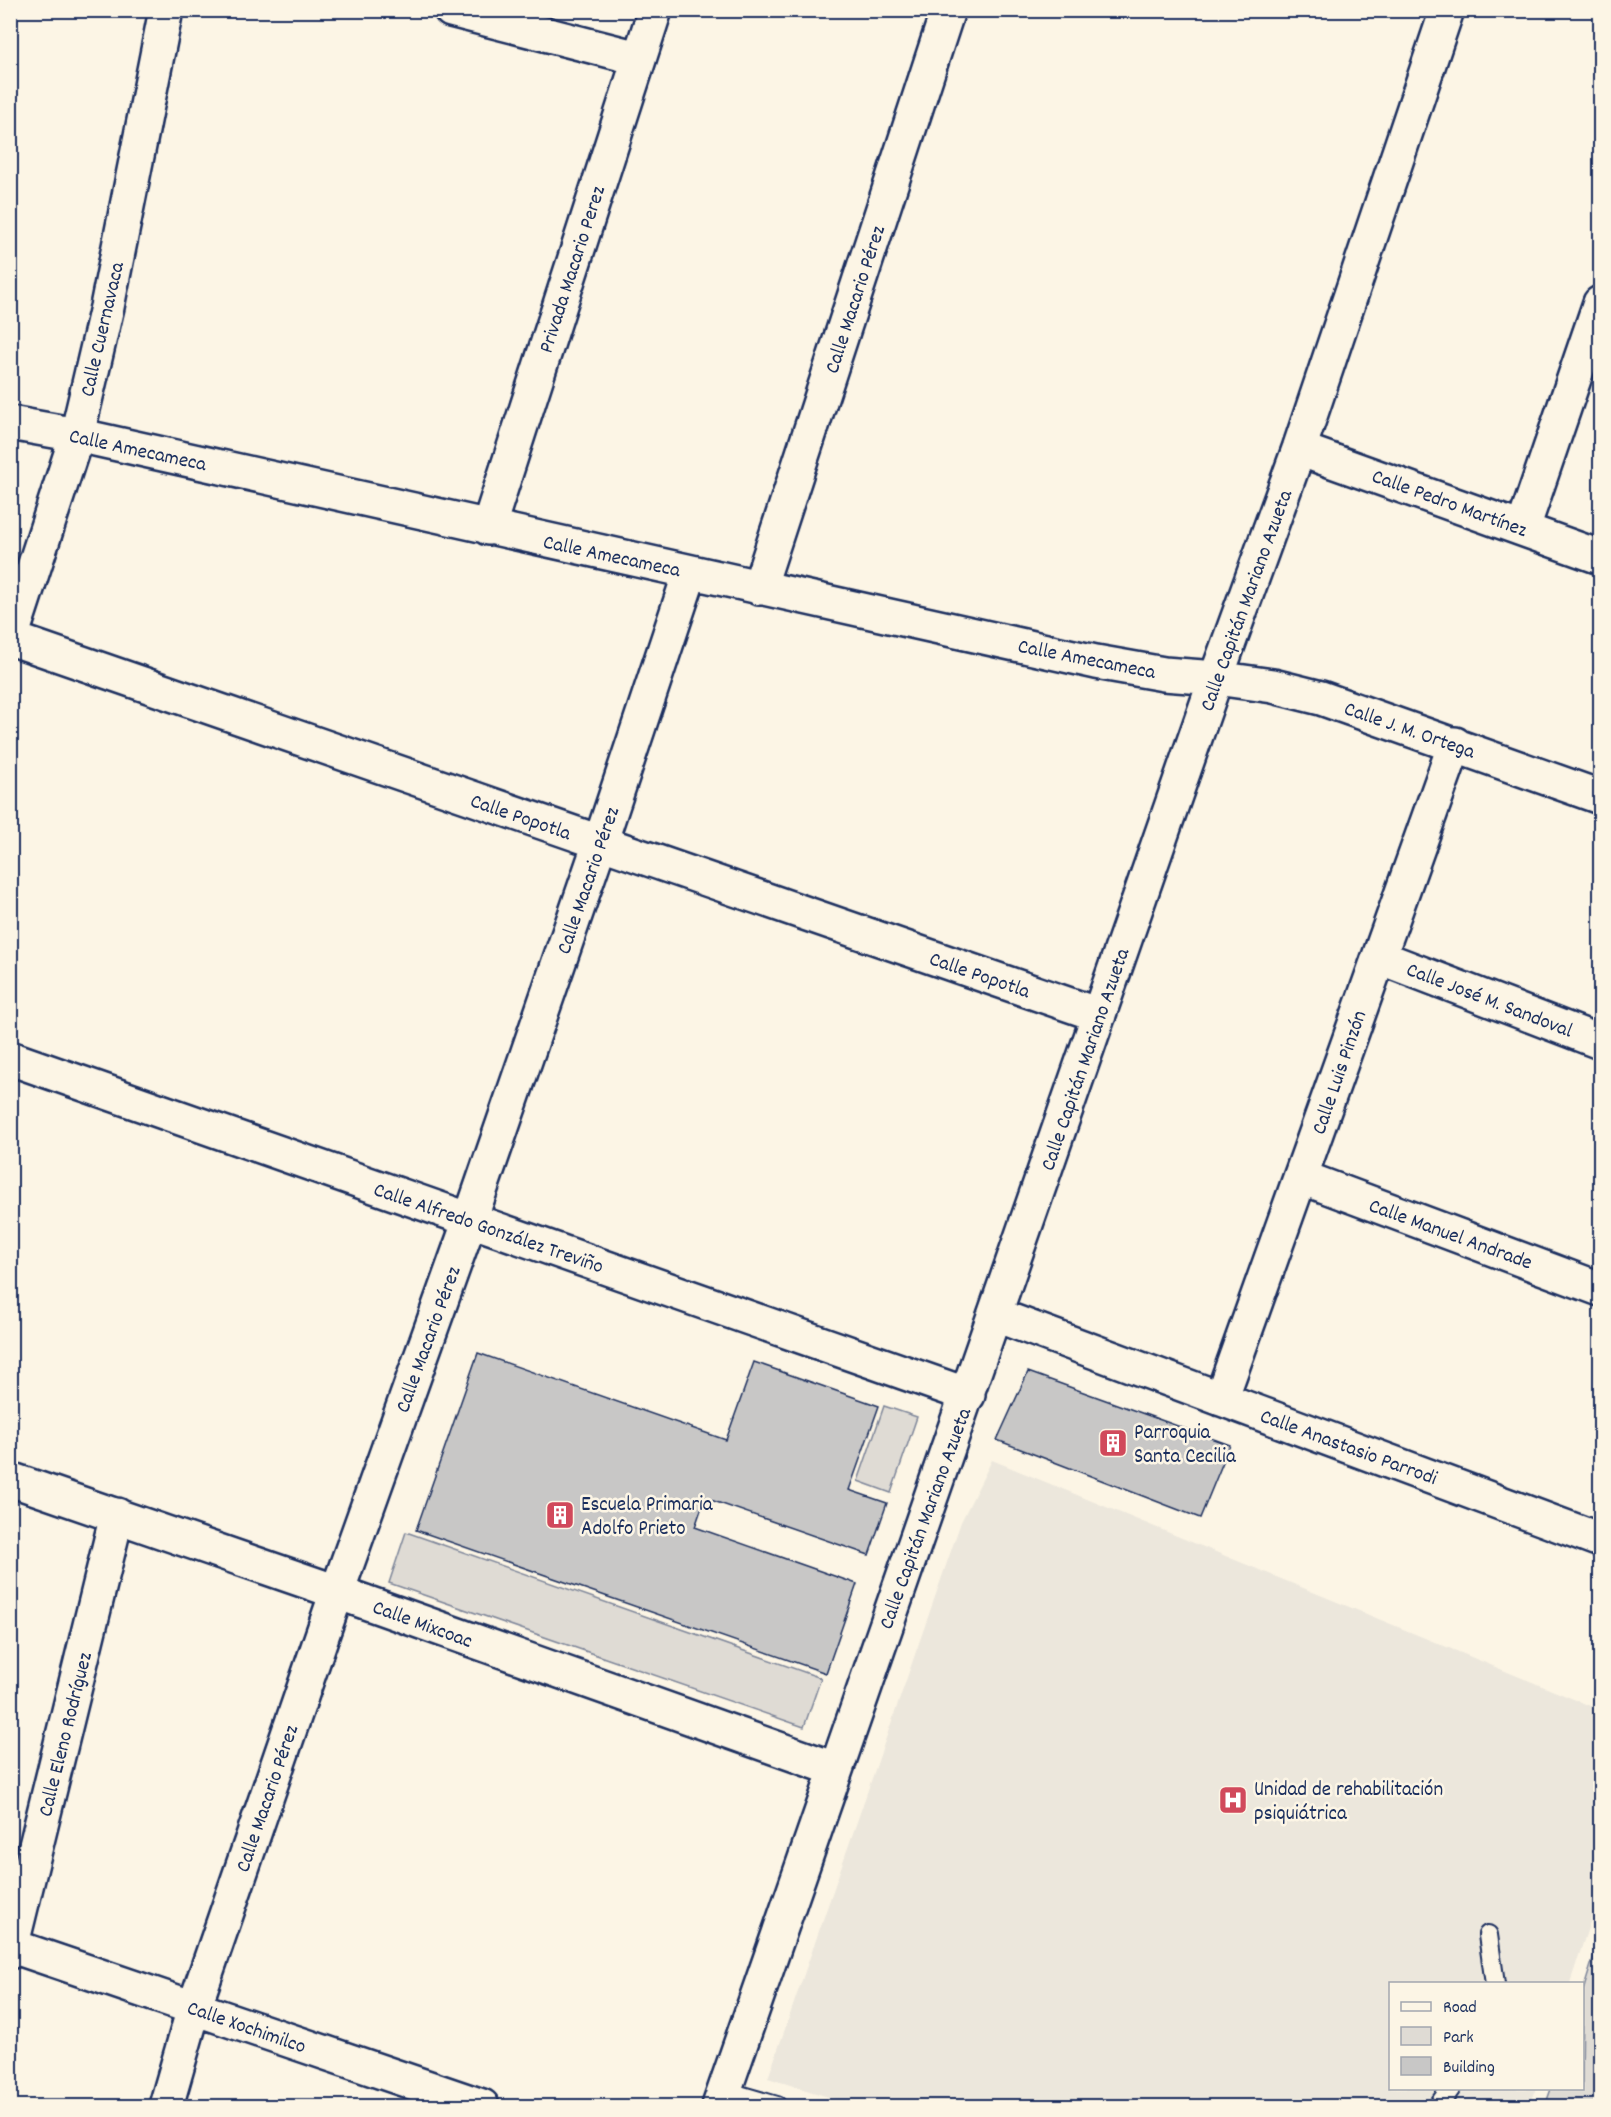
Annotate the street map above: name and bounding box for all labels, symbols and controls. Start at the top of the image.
street label: Privada Macario Perez [533,182,615,357]
street label: Calle Macario Pérez [819,222,895,378]
street label: Calle Cuernavaca [74,258,134,400]
street label: Calle Amecameca [66,423,210,481]
street label: Calle Pedro Martínez [1367,463,1531,547]
street label: Calle Capitán Mariano Azueta [1194,485,1302,716]
street label: Calle Amecameca [540,529,684,587]
street label: Calle Amecameca [1015,633,1159,689]
street label: Calle J. M. Ortega [1340,695,1480,769]
street label: Calle Popotla [466,788,576,850]
street label: Calle Macario Pérez [551,803,629,959]
street label: Calle Capitán Mariano Azueta [1035,944,1139,1175]
street label: Calle Popotla [925,946,1035,1008]
street label: Calle José M. Sandoval [1401,956,1577,1047]
street label: Calle Luis Pinzón [1306,1007,1376,1139]
street label: Calle Alfredo González Treviño [369,1176,607,1283]
street label: Calle Manuel Andrade [1364,1192,1536,1279]
street label: Calle Macario Pérez [389,1262,470,1418]
street label: Calle Capitán Mariano Azueta [873,1403,981,1634]
street label: Calle Anastasio Parrodi [1255,1403,1441,1495]
place label: Parroquia Santa Cecilia [1134,1419,1237,1473]
building icon: Parroquia Santa Cecilia [1097,1427,1129,1459]
place label: Escuela Primaria Adolfo Prieto [581,1491,714,1545]
building icon: Escuela Primaria Adolfo Prieto [544,1499,576,1531]
street label: Calle Mixcoac [368,1594,476,1658]
street label: Calle Eleno Rodríguez [32,1649,102,1820]
street label: Calle Macario Pérez [230,1721,308,1877]
place label: Unidad de rehabilitación psiquiátrica [1254,1776,1443,1830]
hospital icon: Unidad de rehabilitación psiquiátrica [1217,1784,1249,1816]
legend [1389,1982,1584,2090]
street label: Calle Xochimilco [183,1994,310,2063]
text: Road [1443,1996,1477,2021]
text: Park [1443,2026,1474,2051]
text: Building [1443,2056,1495,2081]

